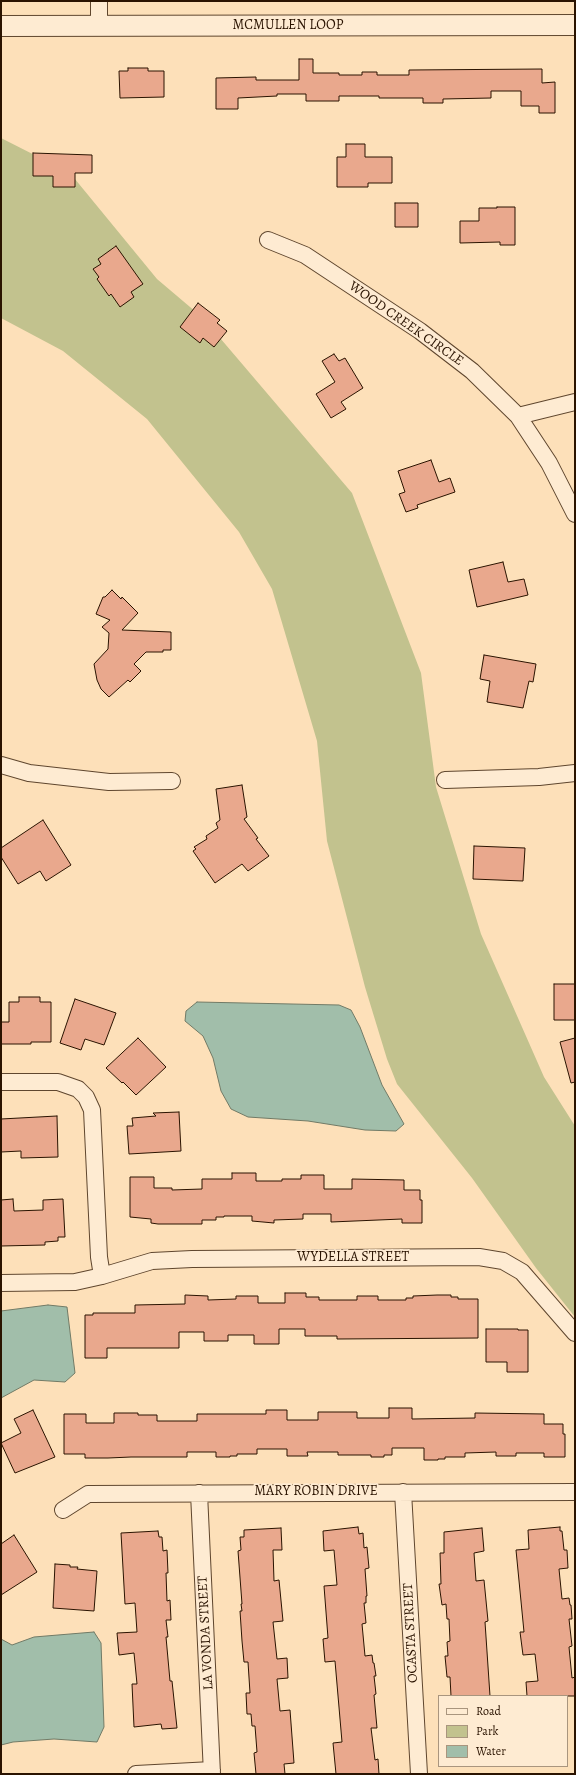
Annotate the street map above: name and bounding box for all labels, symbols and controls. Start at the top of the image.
street label: MCMULLEN LOOP [233,18,343,34]
street label: WOOD CREEK CIRCLE [345,278,467,370]
street label: WYDELLA STREET [297,1250,409,1266]
street label: MARY ROBIN DRIVE [254,1484,378,1500]
street label: LA VONDA STREET [195,1575,217,1691]
street label: OCASTA STREET [400,1583,422,1683]
legend [438,1695,568,1767]
text: Road [476,1703,501,1719]
text: Park [476,1723,499,1739]
text: Water [476,1743,506,1759]

